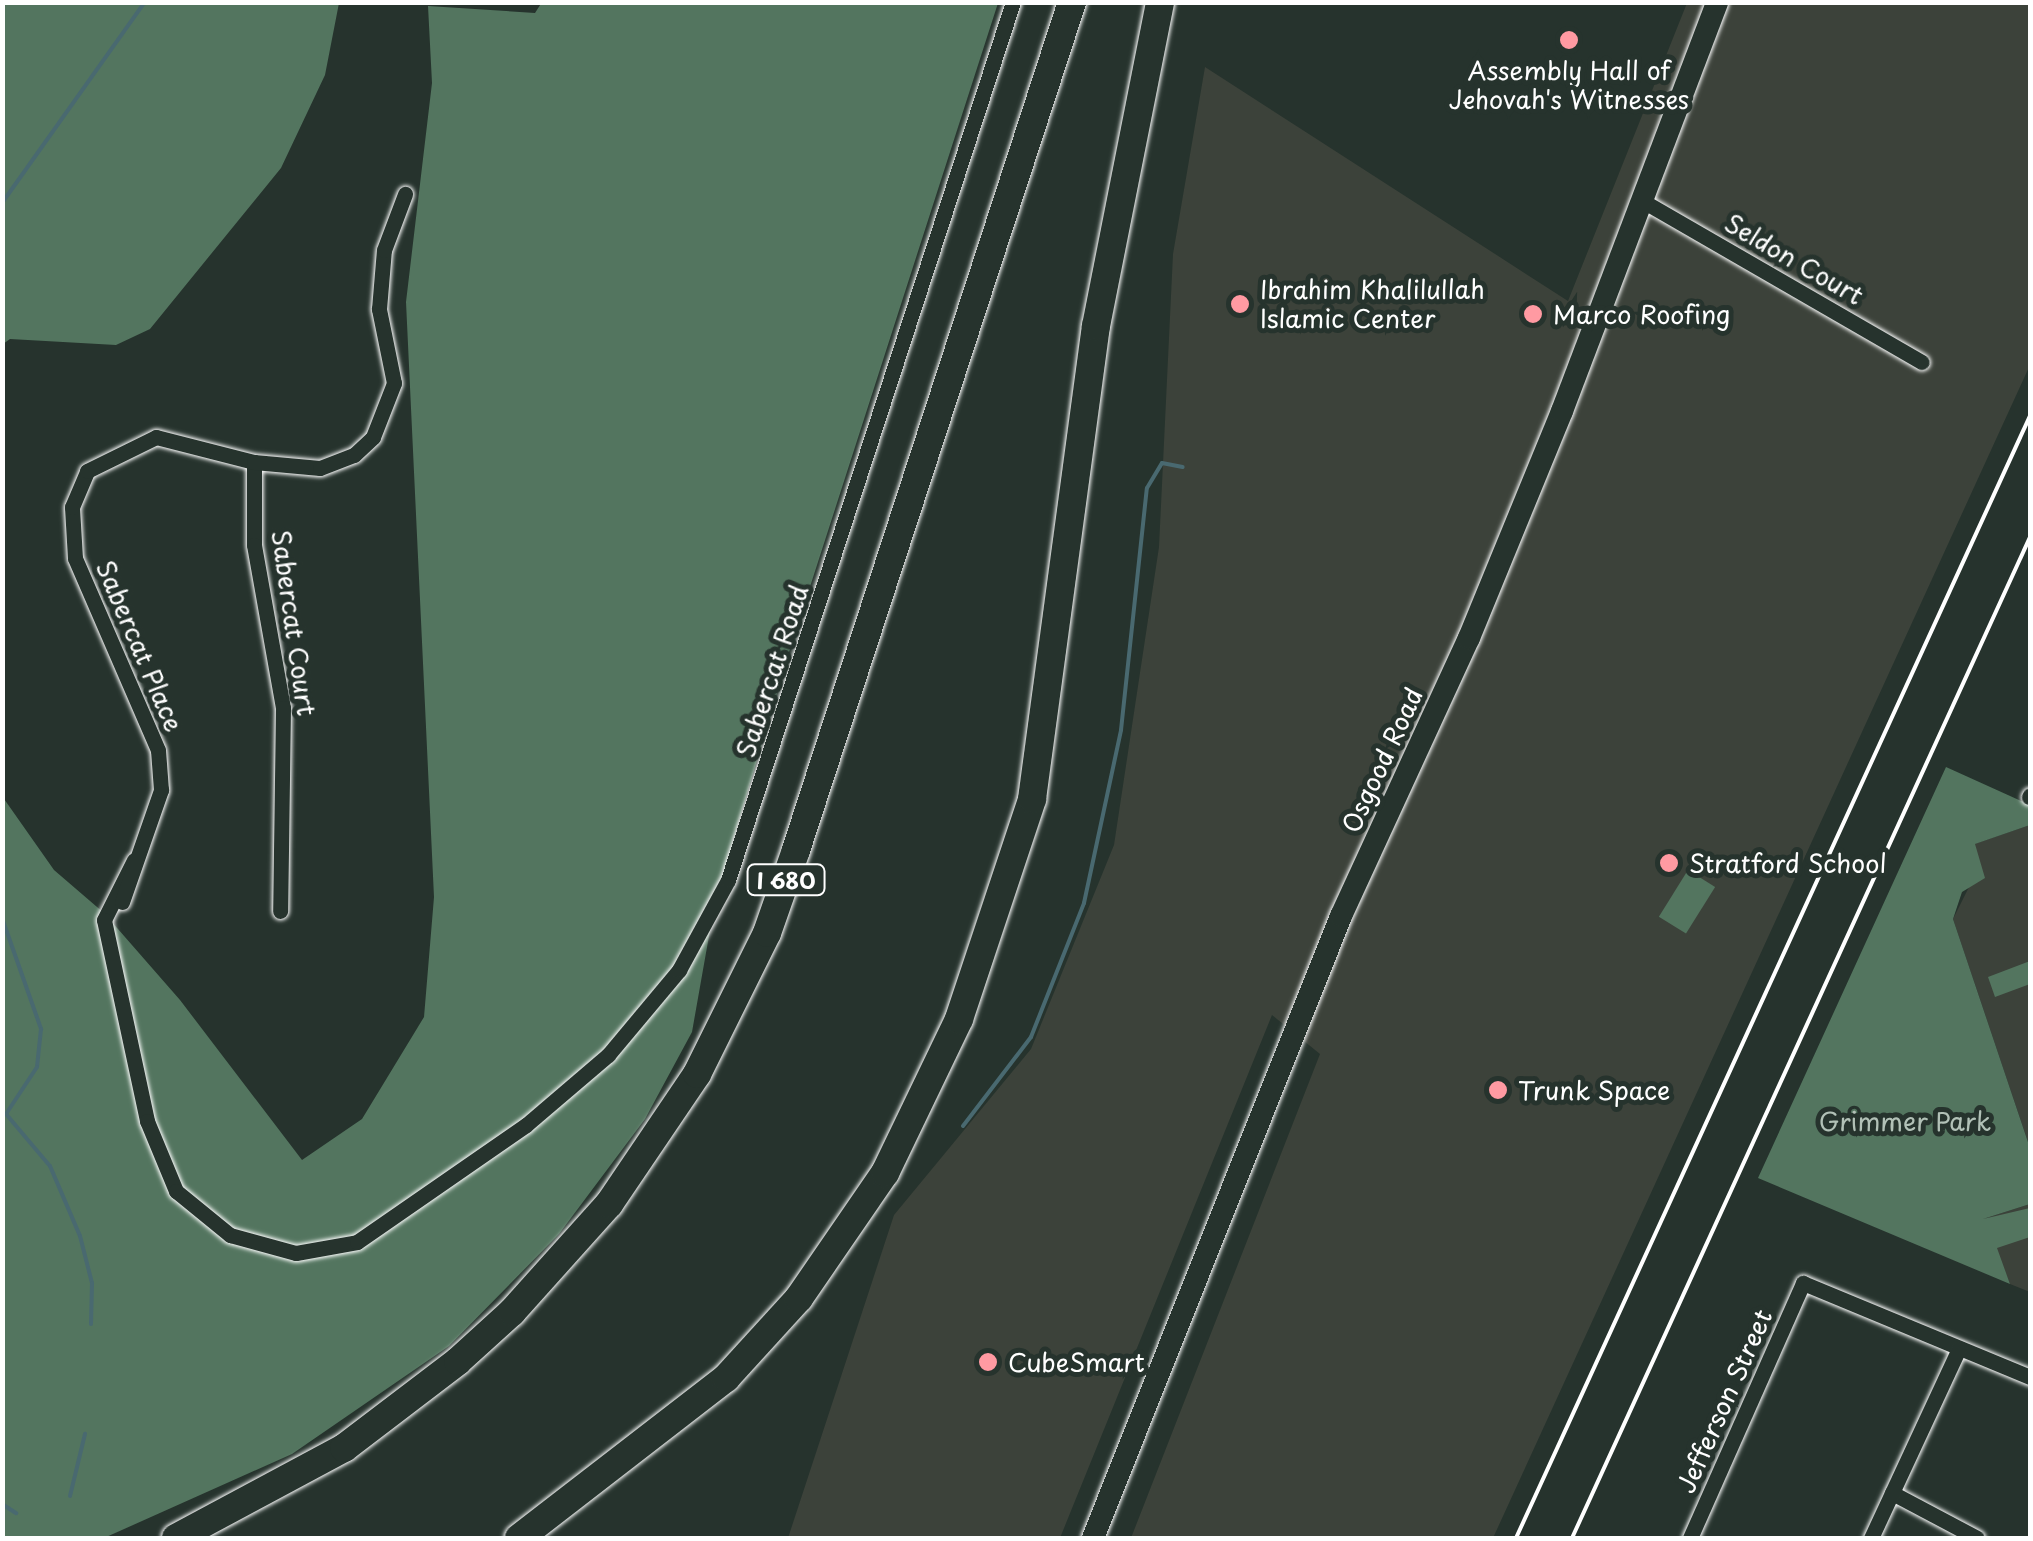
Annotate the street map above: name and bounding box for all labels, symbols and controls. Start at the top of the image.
marker: Assembly Hall of Jehovah's Witnesses [1558,29,1580,51]
place label: Assembly Hall of Jehovah's Witnesses [1449,56,1689,115]
street label: Seldon Court [1719,207,1869,311]
place label: Ibrahim Khalilullah Islamic Center [1260,275,1485,334]
marker: Ibrahim Khalilullah Islamic Center [1229,293,1251,315]
place label: Marco Roofing [1553,299,1729,329]
marker: Marco Roofing [1522,303,1544,325]
street label: Sabercat Court [266,529,322,717]
street label: Sabercat Place [91,557,189,735]
street label: Sabercat Road [730,582,814,760]
street label: Osgood Road [1335,683,1429,837]
place label: Stratford School [1689,848,1887,878]
marker: Stratford School [1658,852,1680,874]
road number: I 680 [746,863,826,897]
place label: Trunk Space [1518,1075,1671,1105]
marker: Trunk Space [1487,1079,1509,1101]
park label: Grimmer Park [1818,1106,1992,1136]
street label: Jefferson Street [1670,1305,1778,1497]
place label: CubeSmart [1008,1347,1145,1377]
marker: CubeSmart [977,1351,999,1373]

